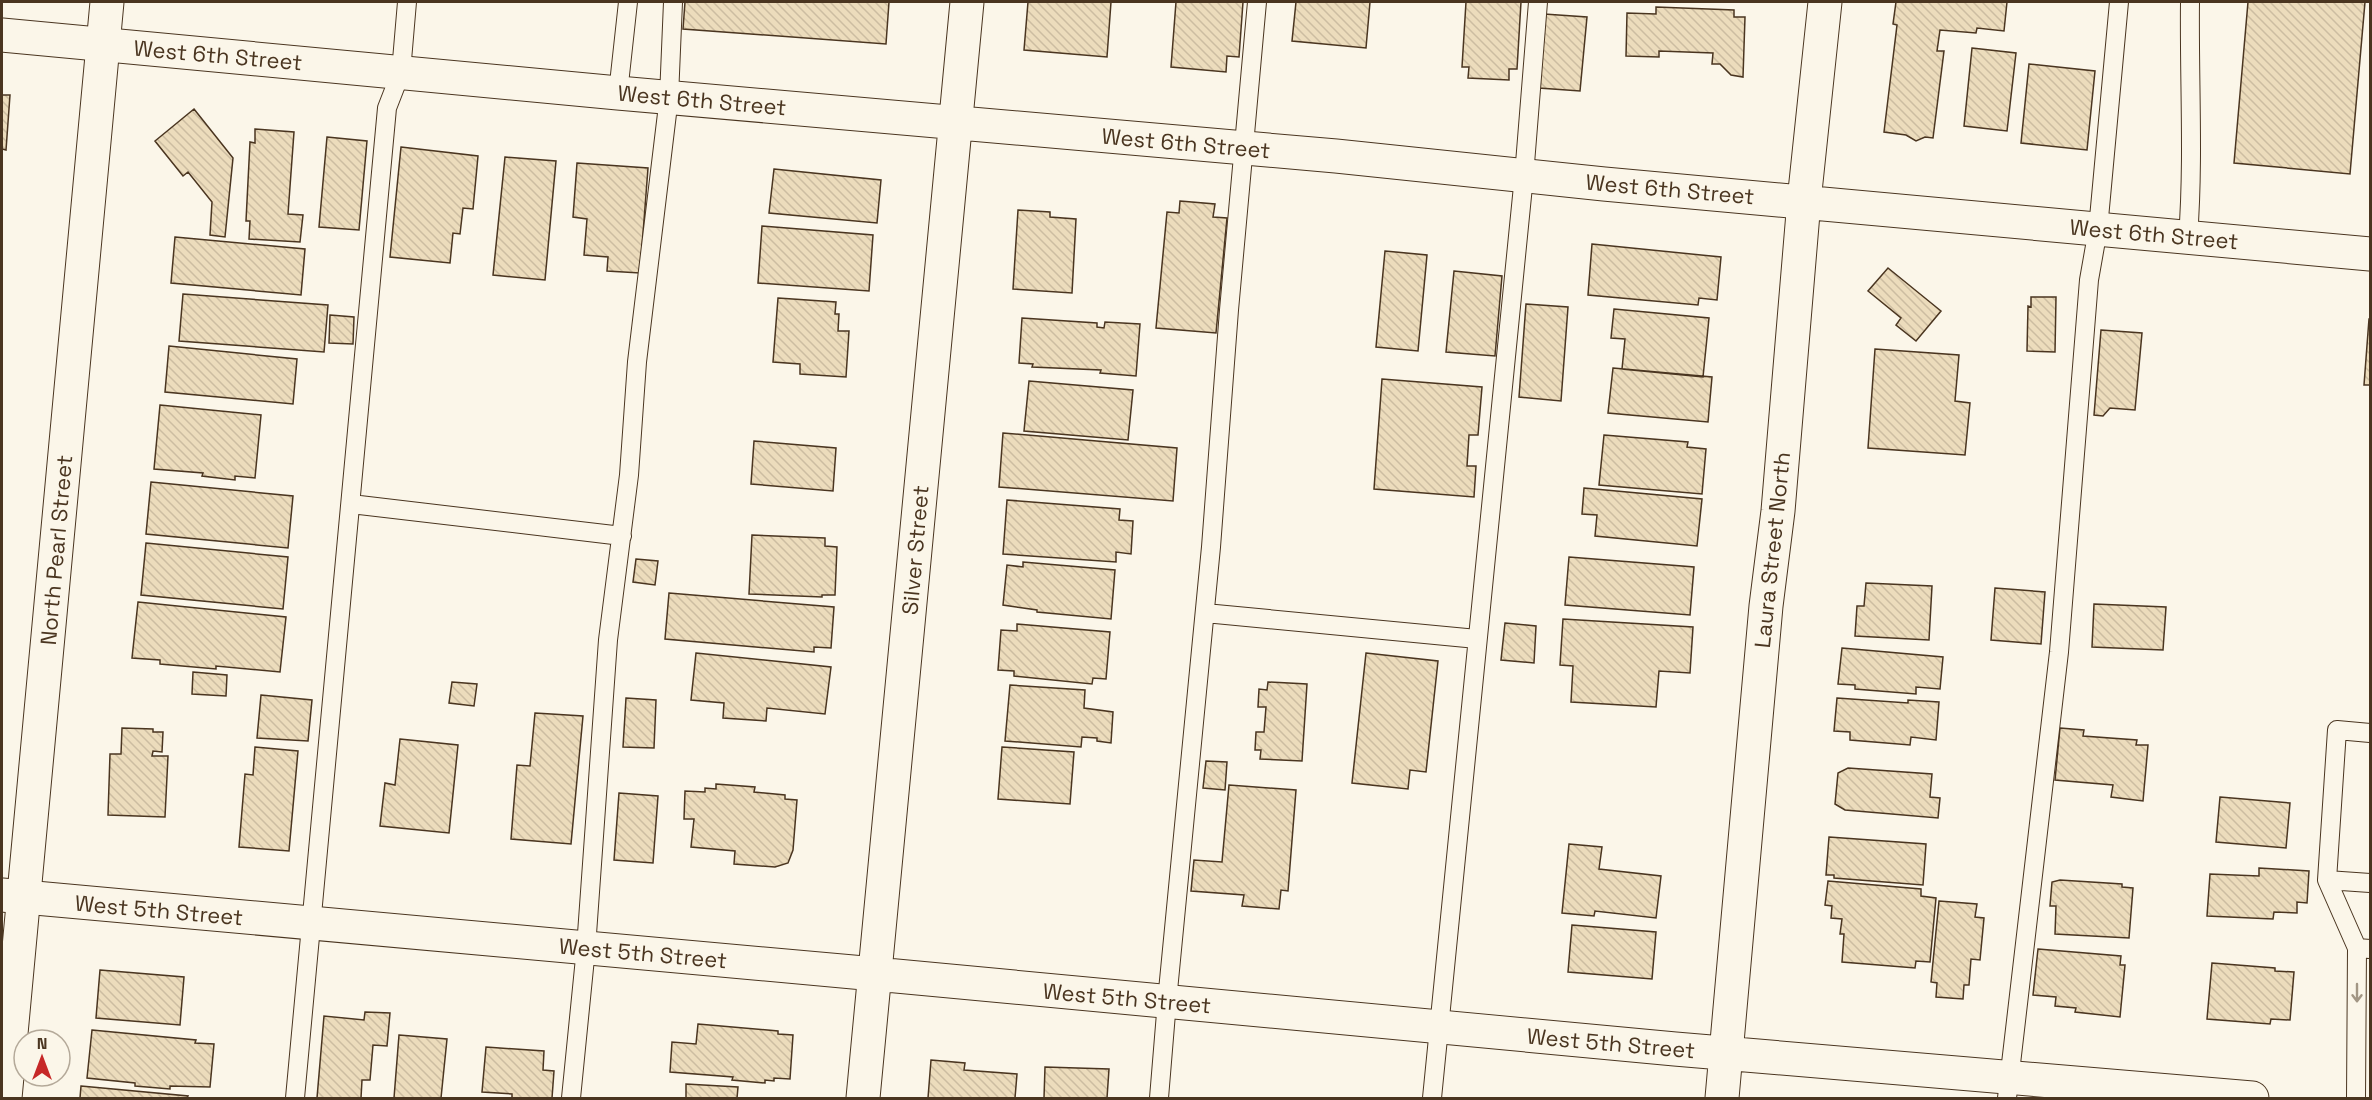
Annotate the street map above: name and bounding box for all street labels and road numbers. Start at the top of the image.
street label: West 6th Street [133,34,303,76]
street label: West 6th Street [617,79,787,121]
street label: West 6th Street [1101,122,1271,164]
street label: West 6th Street [1585,168,1755,210]
street label: West 6th Street [2069,213,2239,255]
street label: Laura Street North [1748,451,1796,649]
street label: North Pearl Street [34,454,78,646]
street label: Silver Street [895,484,935,616]
street label: West 5th Street [74,889,244,931]
street label: West 5th Street [558,932,728,974]
street label: West 5th Street [1042,977,1212,1019]
street label: West 5th Street [1526,1022,1696,1064]

